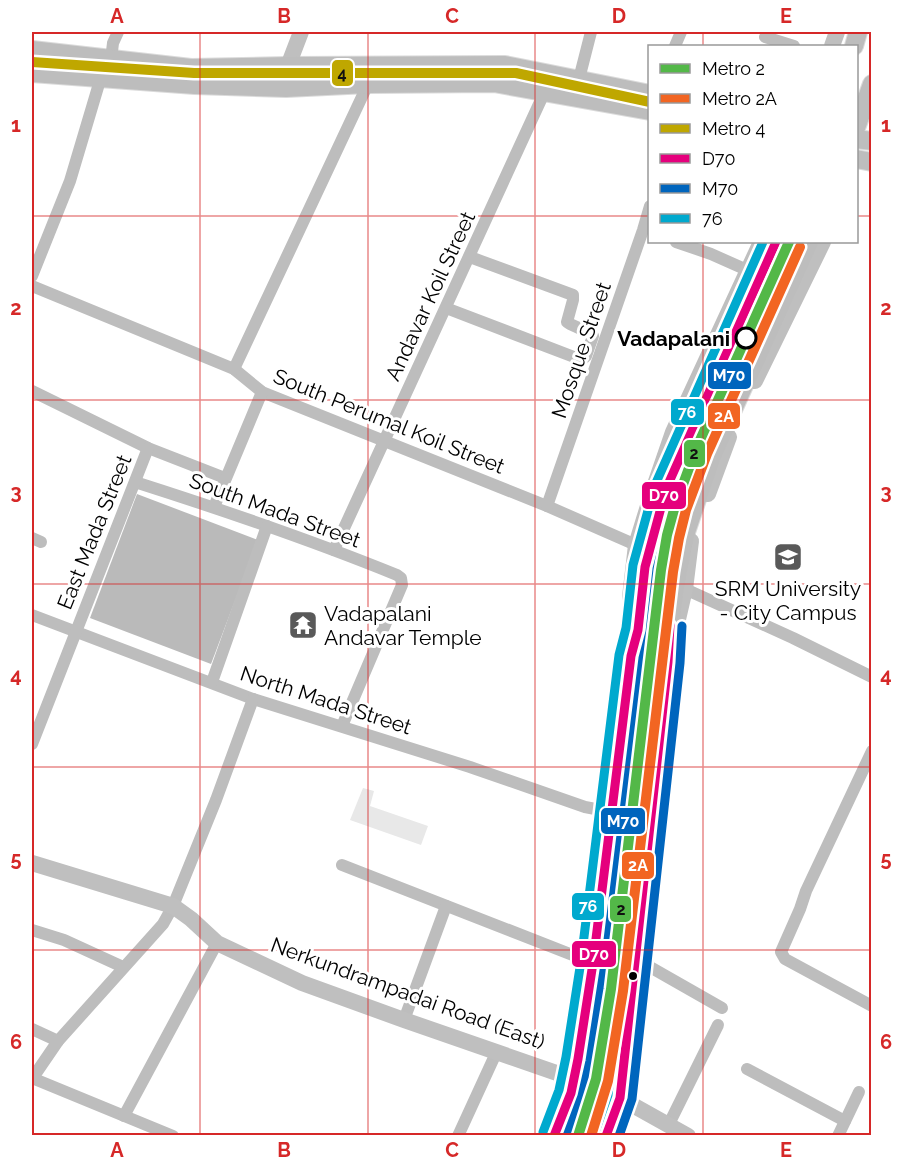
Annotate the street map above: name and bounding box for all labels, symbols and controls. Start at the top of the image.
text: A [110,4,124,28]
text: B [277,4,291,28]
text: C [445,4,459,28]
text: D [612,4,626,28]
text: E [780,4,792,28]
legend [648,45,858,243]
text: Metro 2 [702,58,765,79]
line badge: 4 [331,59,354,87]
text: 4 [337,64,347,83]
text: Metro 2A [702,88,777,109]
text: 1 [11,113,21,137]
text: 1 [881,113,891,137]
text: Metro 4 [702,118,765,139]
text: D70 [702,148,735,169]
text: M70 [702,178,738,199]
street label: Andavar Koil Street [380,207,480,385]
text: 76 [702,208,723,229]
street label: Mosque Street [546,279,616,421]
text: 2 [10,296,22,320]
text: 2 [880,296,892,320]
place label: Vadapalani [617,326,730,351]
marker: Vadapalani [735,327,757,349]
line badge: M70 [707,361,752,390]
street label: South Perumal Koil Street [270,363,508,479]
text: M70 [713,366,745,385]
line badge: 76 [670,398,705,426]
line badge: 2A [707,402,741,430]
text: 76 [678,403,697,422]
text: 2A [714,407,734,426]
line badge: 2 [683,439,706,468]
text: 2 [689,444,699,463]
street label: East Mada Street [52,451,136,613]
street label: South Mada Street [186,467,364,553]
text: 3 [10,480,22,504]
text: 3 [880,480,892,504]
line badge: D70 [641,481,687,510]
text: D70 [649,486,679,505]
school or university icon: SRM University - City Campus [772,541,804,573]
place label: SRM University - City Campus [715,576,861,625]
place label: Vadapalani Andavar Temple [324,601,482,650]
temple icon: Vadapalani Andavar Temple [287,609,319,641]
street label: North Mada Street [237,661,415,739]
text: 4 [10,663,22,687]
text: 4 [880,663,892,687]
line badge: M70 [600,807,646,835]
text: M70 [607,812,639,831]
text: 5 [10,847,22,871]
text: 5 [880,847,892,871]
line badge: 2A [621,851,655,880]
text: 2A [628,856,648,875]
line badge: 76 [571,892,605,921]
line badge: 2 [609,895,632,923]
text: 76 [579,897,598,916]
text: 2 [616,900,626,919]
street label: Nerkundrampadai Road (East) [268,932,548,1054]
line badge: D70 [571,940,617,968]
text: D70 [579,945,609,964]
unlabelled marker [627,970,639,982]
text: 6 [10,1030,22,1054]
text: 6 [880,1030,892,1054]
text: A [110,1138,124,1162]
text: B [277,1138,291,1162]
text: C [445,1138,459,1162]
text: D [612,1138,626,1162]
text: E [780,1138,792,1162]

